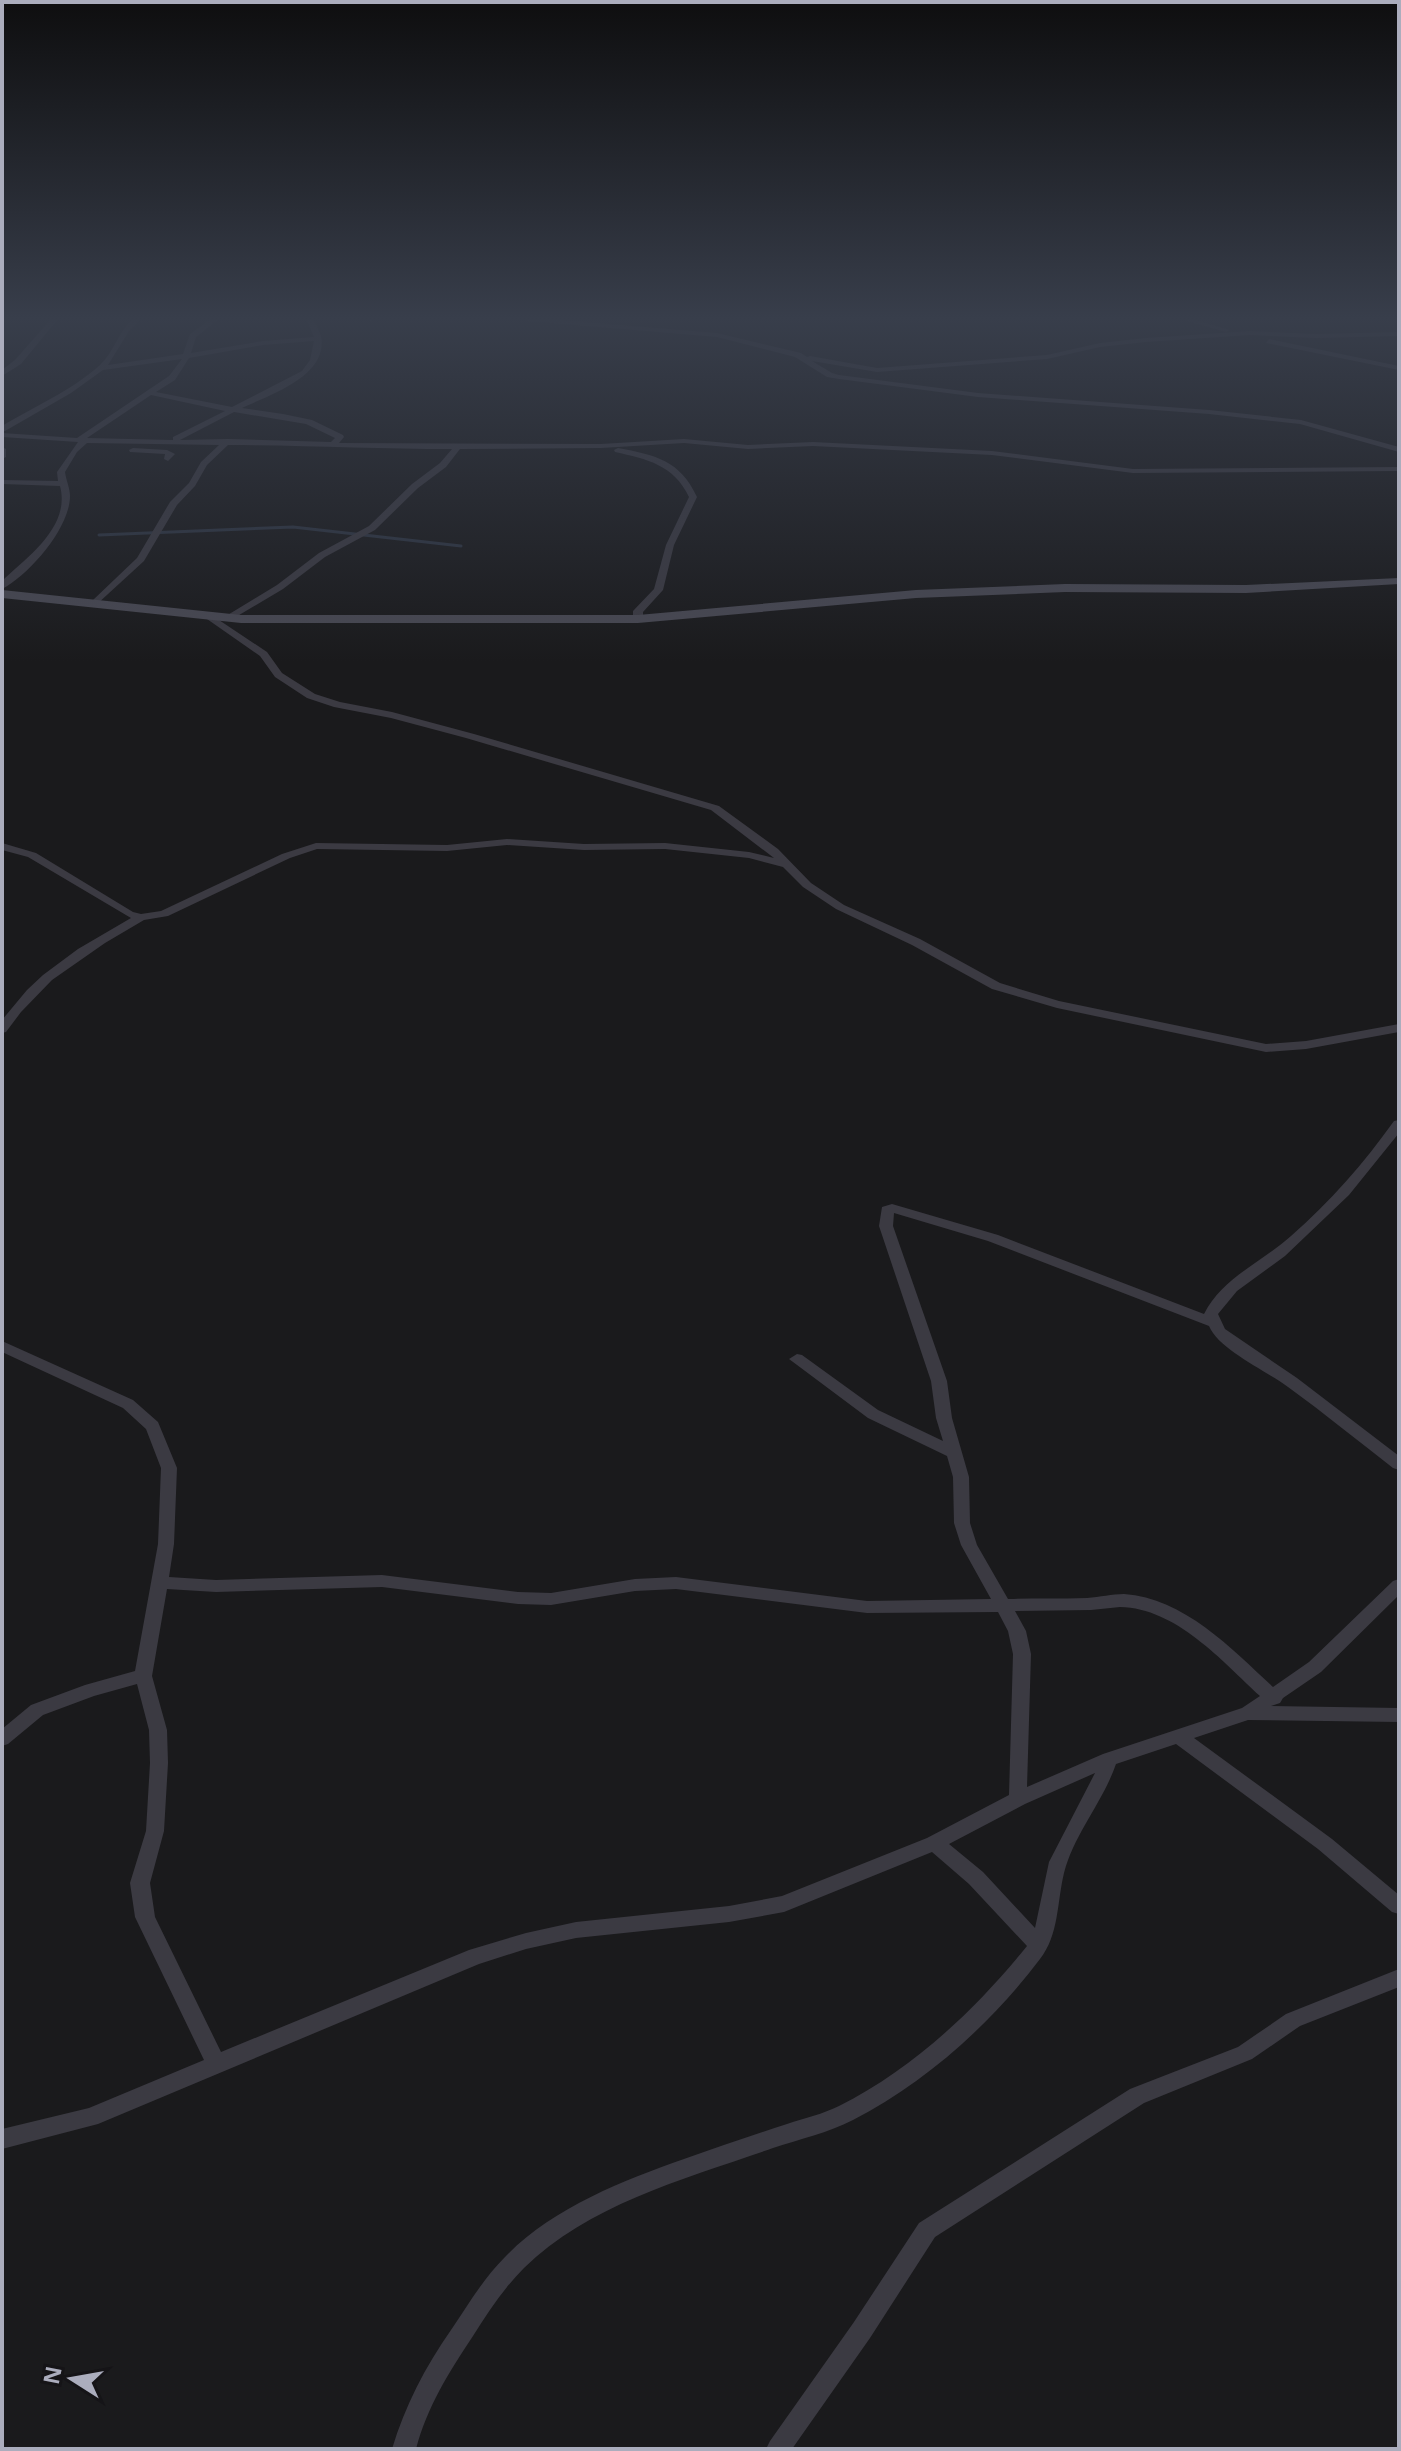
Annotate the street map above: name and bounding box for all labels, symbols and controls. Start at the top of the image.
north arrow [32,2339,112,2419]
text: N [35,2363,68,2387]

